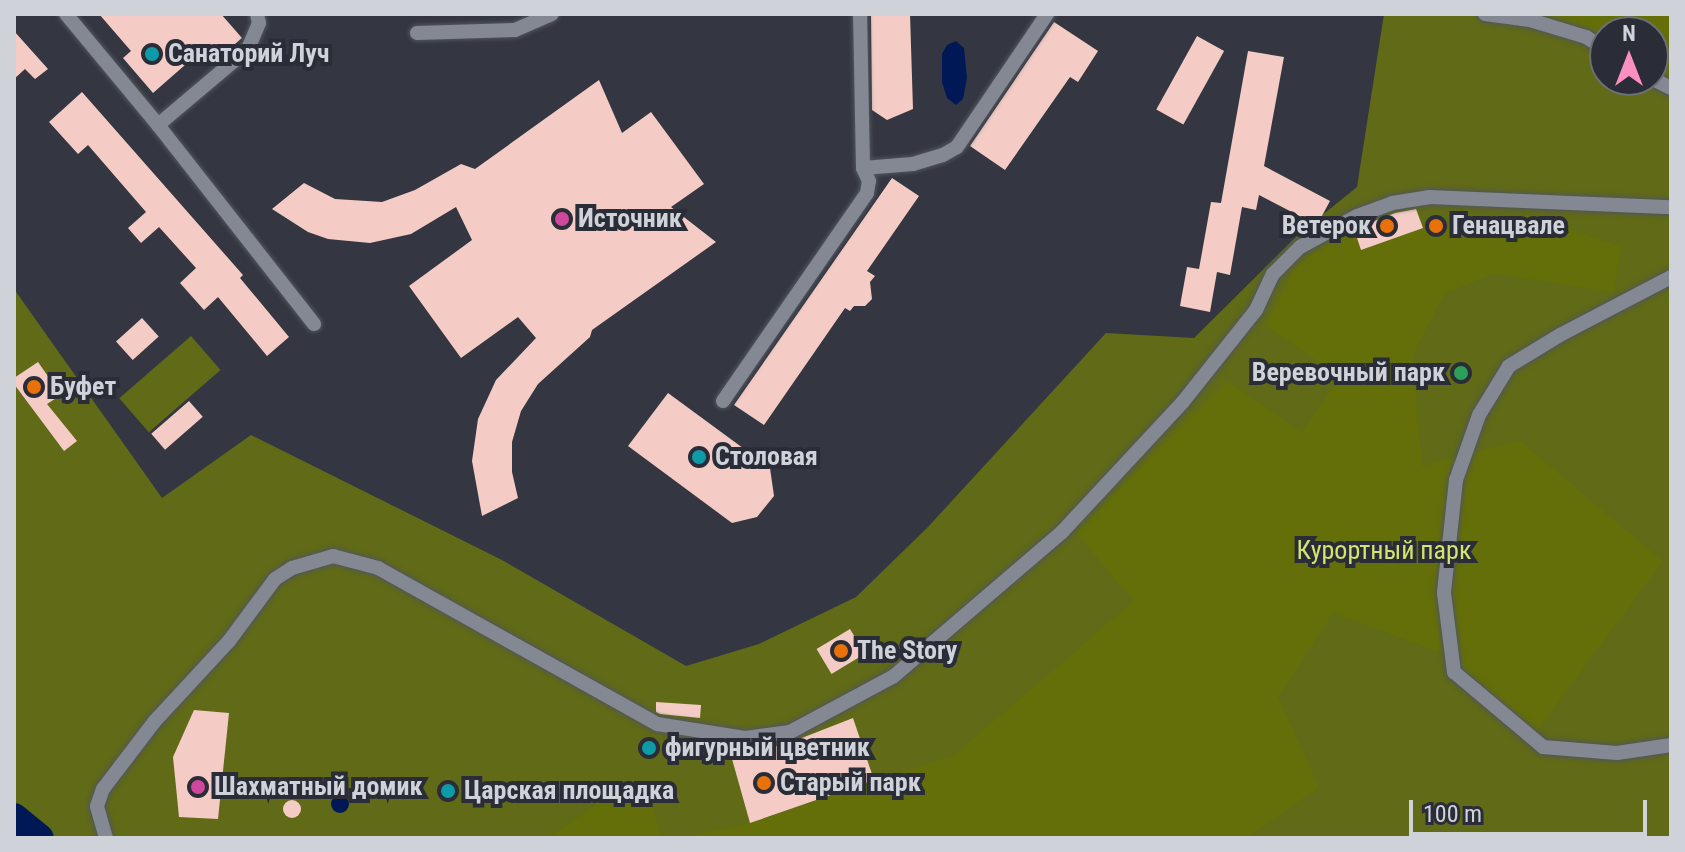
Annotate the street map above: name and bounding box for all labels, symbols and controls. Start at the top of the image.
north arrow [1589,16,1669,96]
text: N [1622,21,1636,46]
place label: Cанаторий Луч [168,38,330,70]
marker: Cанаторий Луч [143,45,161,63]
place label: Источник [578,203,682,235]
marker: Источник [553,210,571,228]
place label: Ветерок [1282,210,1371,242]
place label: Генацвале [1452,210,1565,242]
marker: Ветерок [1378,217,1396,235]
marker: Генацвале [1427,217,1445,235]
place label: Веревочный парк [1252,357,1445,389]
marker: Веревочный парк [1452,364,1470,382]
place label: Буфет [50,371,116,403]
marker: Буфет [25,378,43,396]
place label: Столовая [715,441,818,473]
marker: Столовая [690,448,708,466]
park label: Курортный парк [1297,535,1471,567]
place label: The Story [857,635,957,667]
marker: The Story [832,642,850,660]
place label: фигурный цветник [665,732,870,764]
marker: фигурный цветник [640,739,658,757]
place label: Старый парк [780,767,921,799]
place label: Шахматный домик [214,771,423,803]
marker: Старый парк [755,774,773,792]
place label: Царская площадка [464,775,674,807]
marker: Шахматный домик [189,778,207,796]
marker: Царская площадка [439,782,457,800]
scale bar [1413,784,1651,834]
text: 100 m [1423,800,1482,828]

